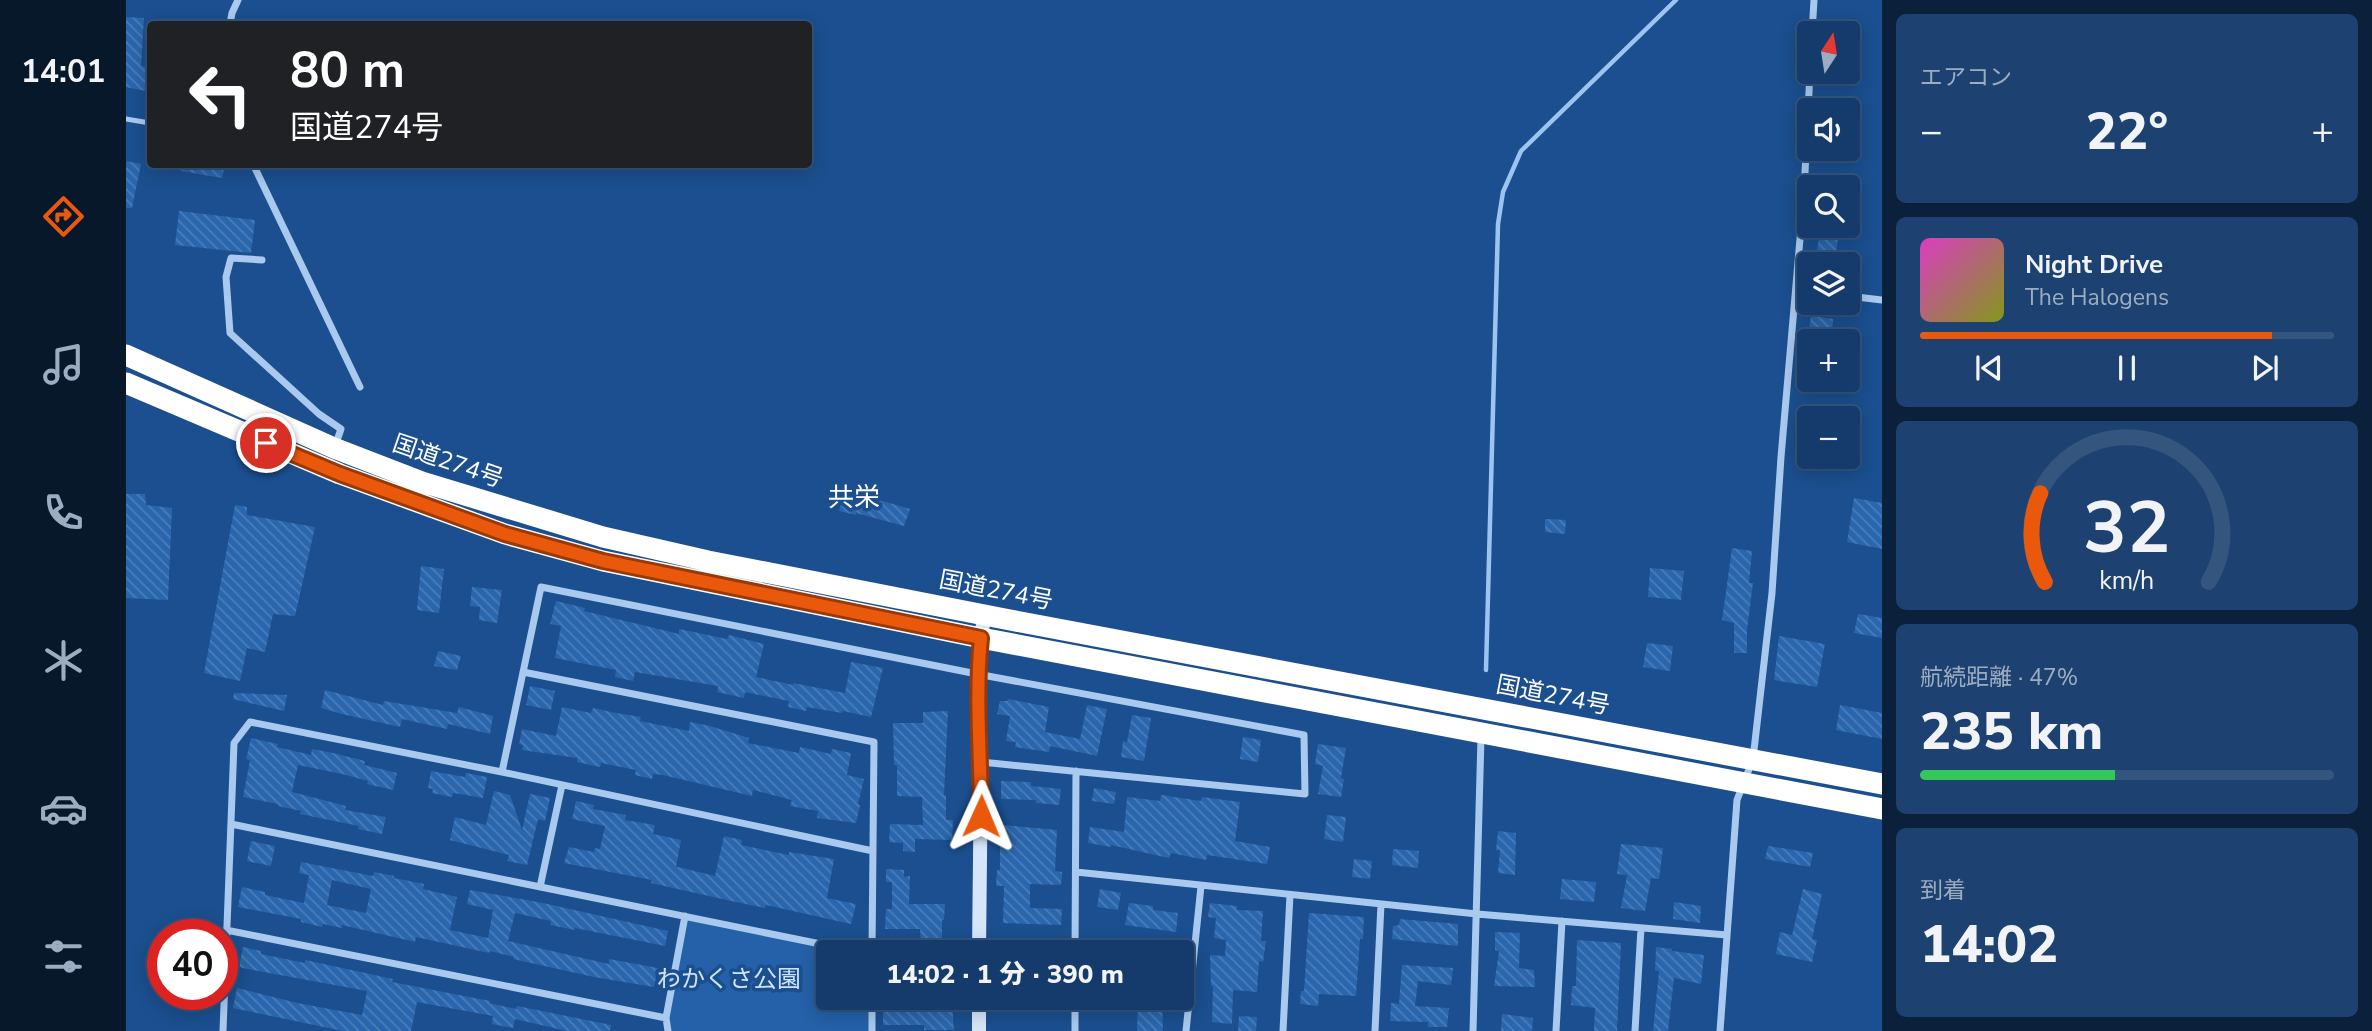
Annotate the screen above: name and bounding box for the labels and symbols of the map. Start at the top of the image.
north arrow [1797,21,1860,84]
pin [236,413,296,473]
street label: 国道274号 [388,427,508,495]
district label: 共栄 [828,480,880,515]
street label: 国道274号 [936,563,1056,617]
street label: 国道274号 [1493,668,1613,722]
position arrow [944,779,1018,853]
speed limit sign: 40 [147,919,238,1010]
park label: わかくさ公園 [657,963,801,995]

